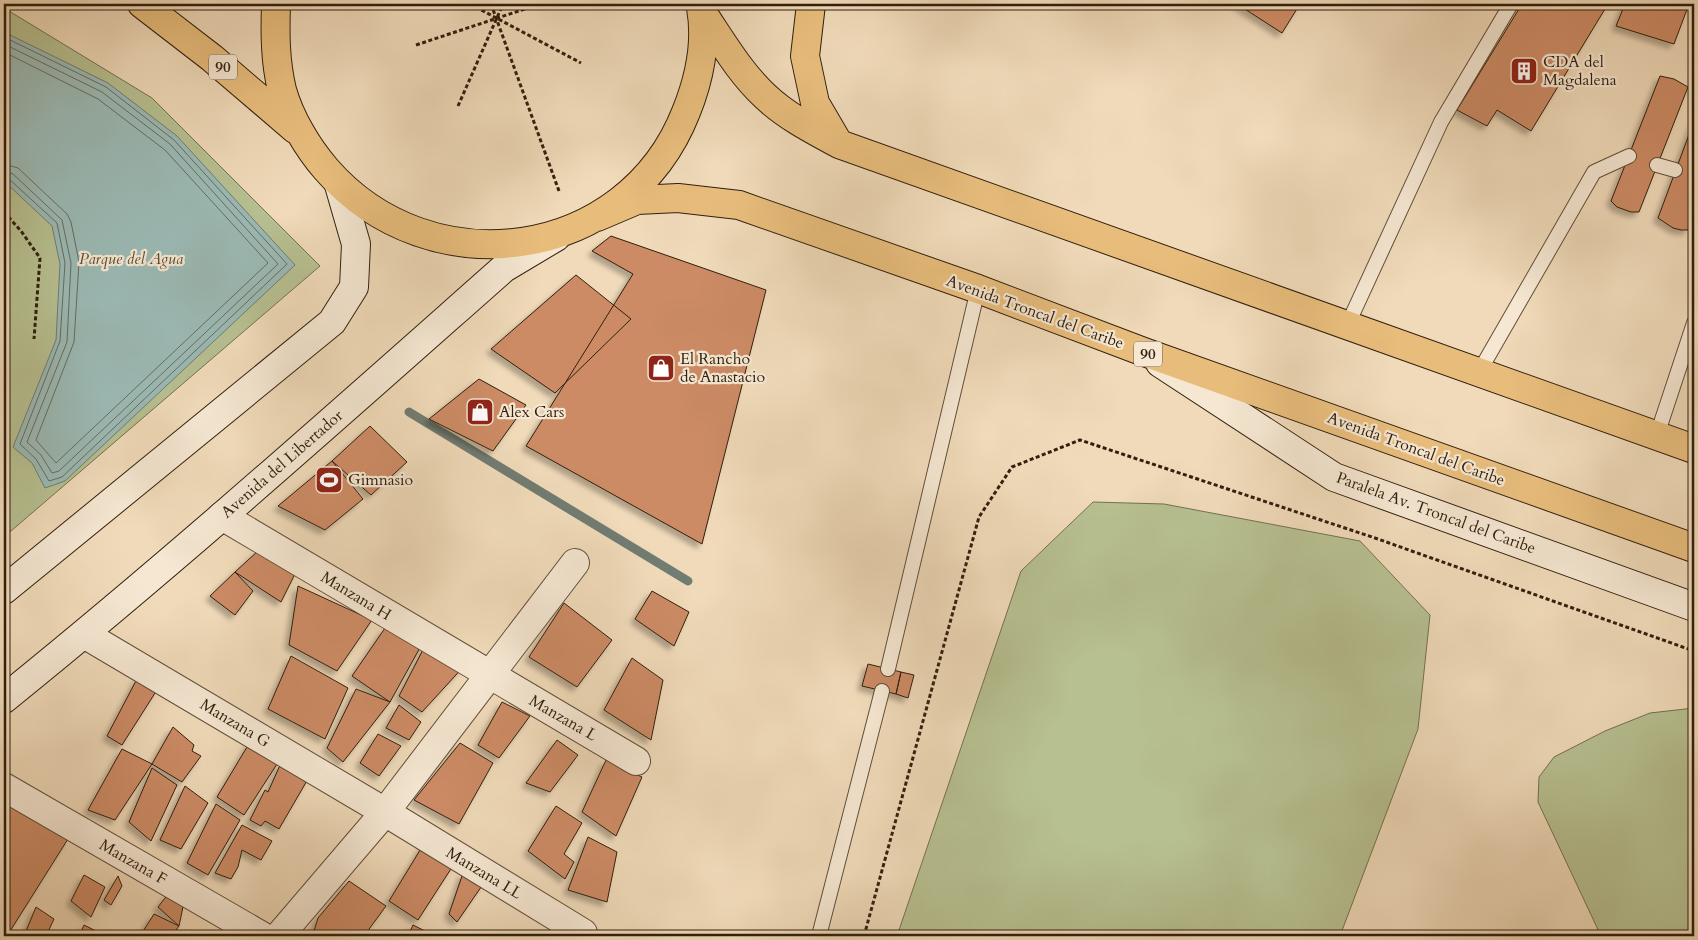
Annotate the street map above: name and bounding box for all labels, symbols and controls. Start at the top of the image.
place label: CDA del Magdalena [1543,51,1617,91]
road number: 90 [209,54,237,80]
building icon: CDA del Magdalena [1509,56,1539,86]
park label: Parque del Agua [79,248,183,270]
street label: Avenida Troncal del Caribe [943,270,1127,354]
road number: 90 [1134,342,1162,366]
place label: El Rancho de Anastacio [680,348,766,388]
shop icon: El Rancho de Anastacio [646,353,676,383]
shop icon: Alex Cars [465,397,495,427]
place label: Alex Cars [499,401,564,423]
street label: Avenida del Libertador [216,405,348,523]
street label: Avenida Troncal del Caribe [1324,407,1508,491]
sports icon: Gimnasio [314,465,344,495]
street label: Paralela Av. Troncal del Caribe [1333,467,1539,559]
place label: Gimnasio [348,469,414,491]
street label: Manzana H [317,566,395,626]
street label: Manzana L [525,690,601,746]
street label: Manzana G [196,693,274,753]
street label: Manzana F [95,834,171,890]
street label: Manzana LL [442,842,526,904]

